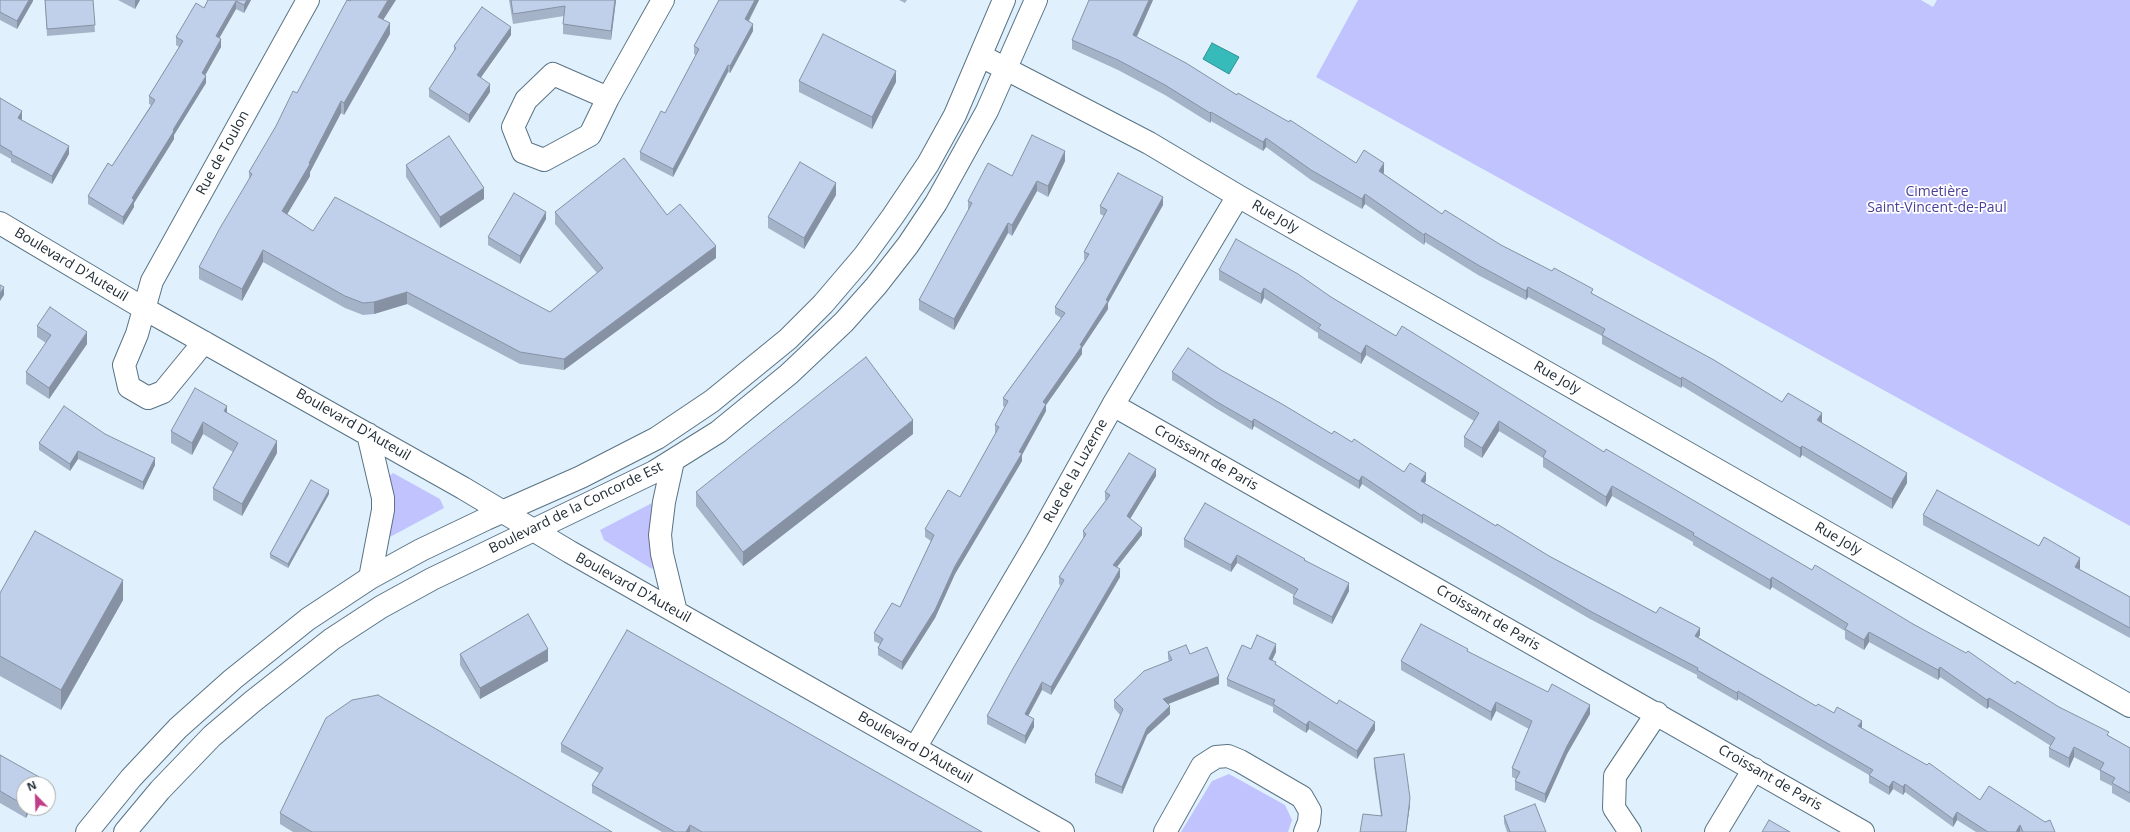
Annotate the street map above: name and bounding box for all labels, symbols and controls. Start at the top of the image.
street label: Rue de Toulon [193,108,253,198]
park label: Cimetière Saint-Vincent-de-Paul [1867,184,2007,216]
street label: Rue Joly [1249,197,1301,237]
street label: Boulevard D'Auteuil [11,224,131,306]
street label: Rue Joly [1531,358,1583,398]
street label: Boulevard D'Auteuil [293,385,413,465]
street label: Rue de la Luzerne [1040,416,1112,526]
street label: Croissant de Paris [1151,421,1261,495]
street label: Boulevard de la Concorde Est [486,459,666,557]
street label: Rue Joly [1812,519,1864,559]
street label: Boulevard D'Auteuil [572,549,694,627]
street label: Croissant de Paris [1433,581,1543,655]
street label: Boulevard D'Auteuil [855,708,975,788]
street label: Croissant de Paris [1715,741,1825,815]
north arrow [16,776,56,816]
text: N [24,777,39,794]

